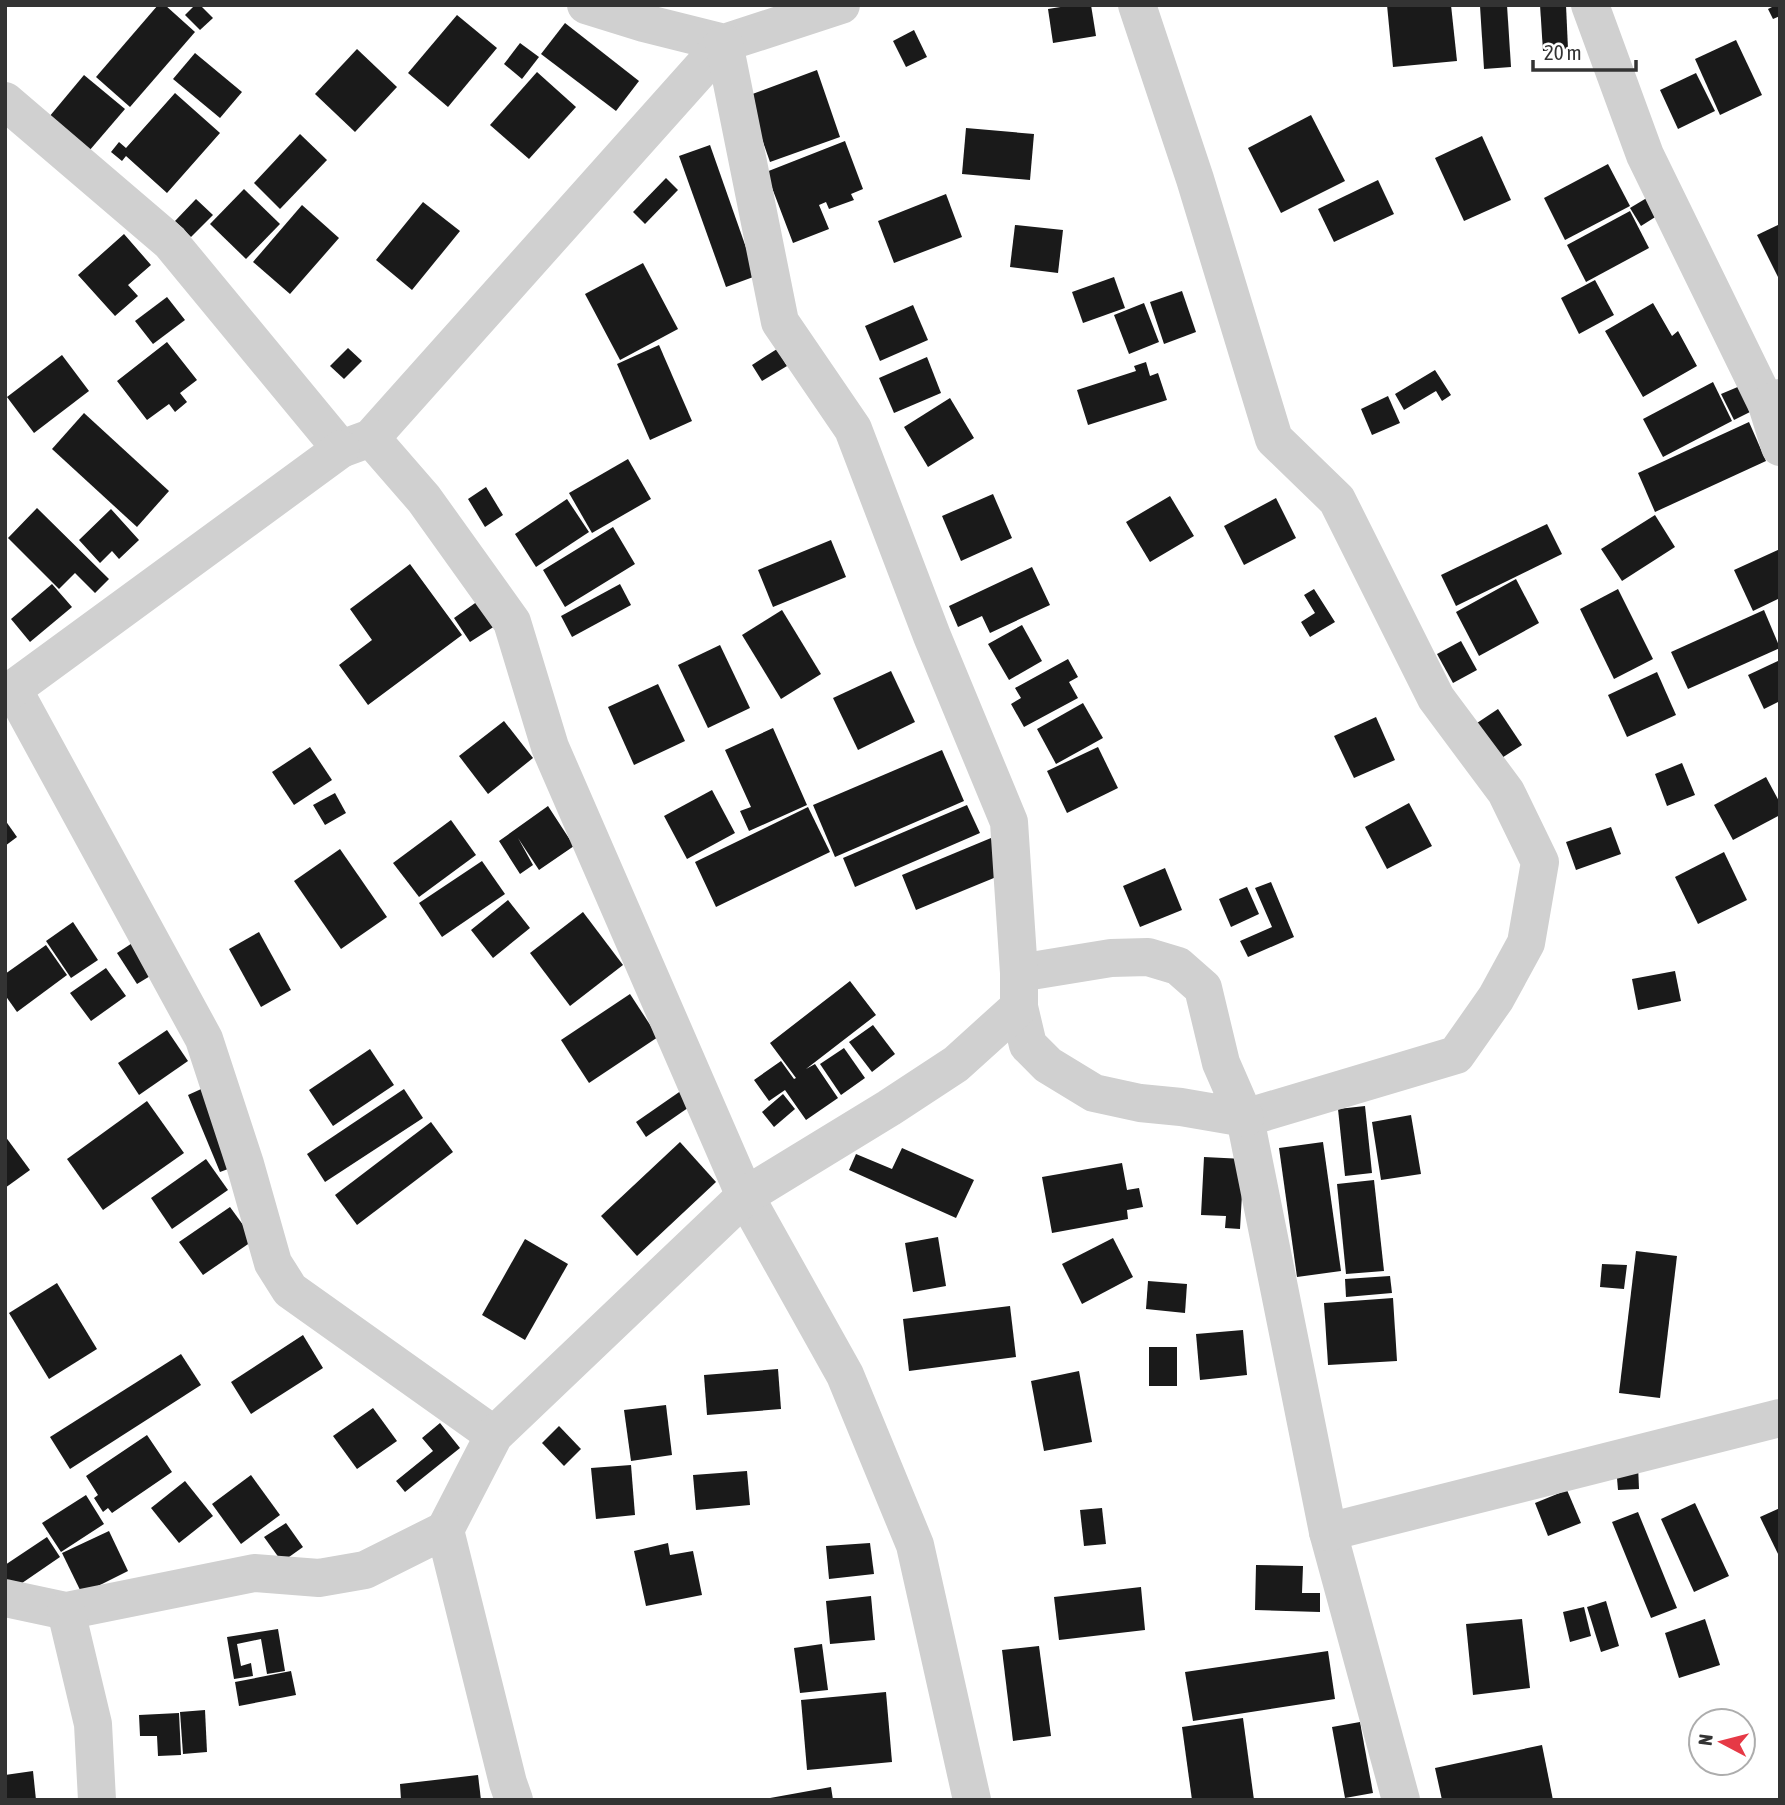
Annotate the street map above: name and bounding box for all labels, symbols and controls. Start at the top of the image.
scale bar [1533,28,1636,72]
text: 20 m [1544,40,1582,64]
north arrow [1687,1707,1757,1777]
text: N [1694,1733,1717,1747]

